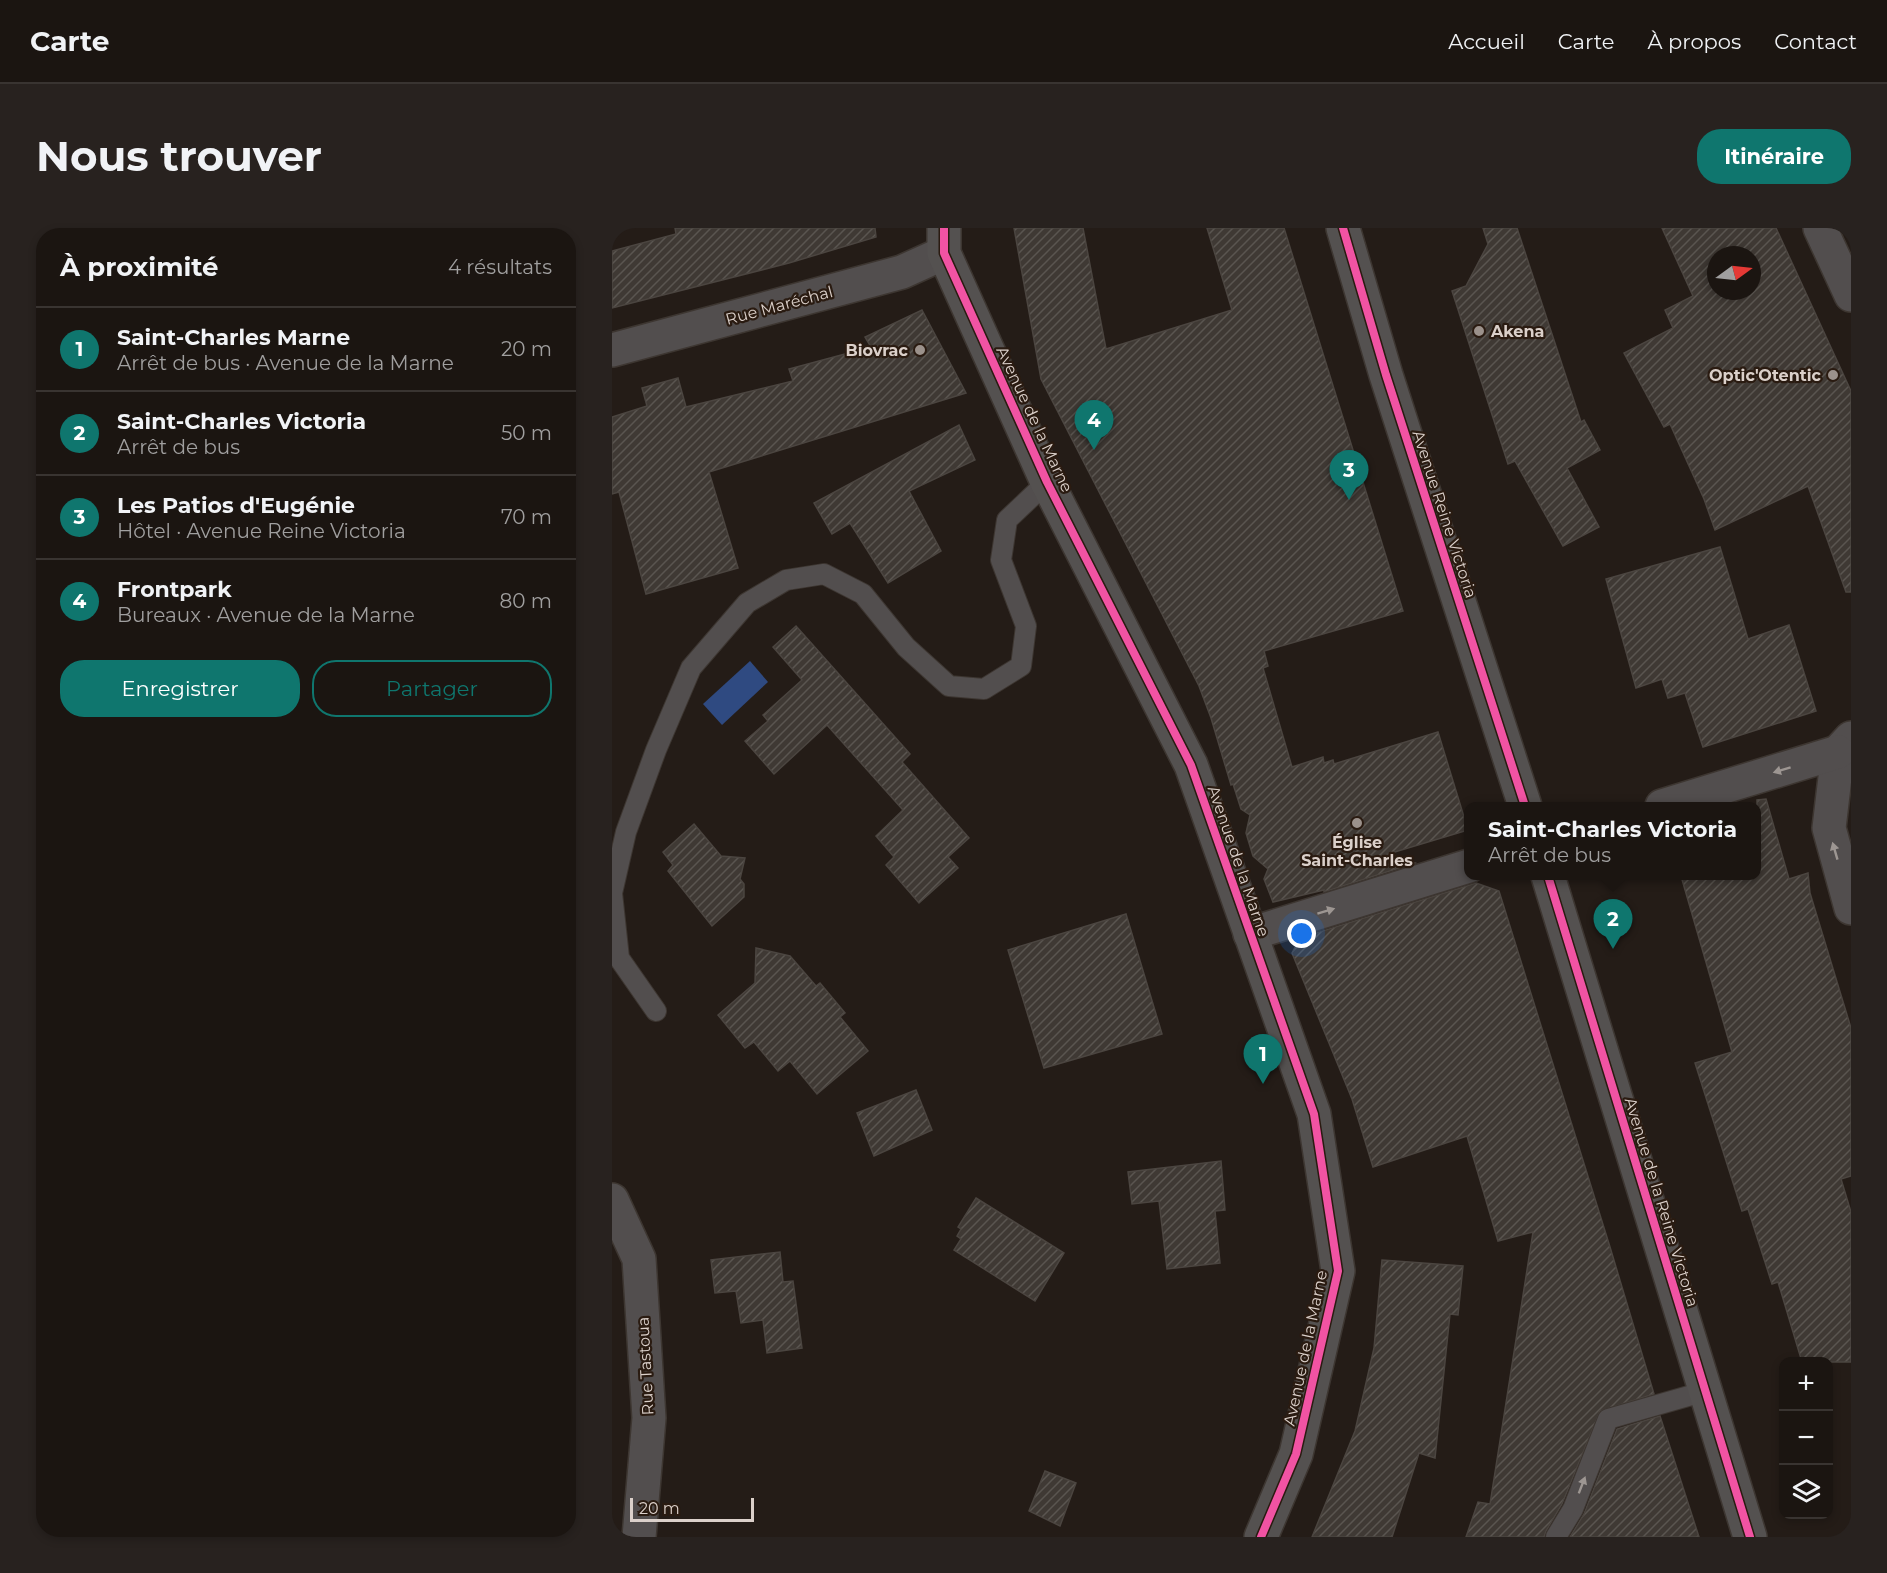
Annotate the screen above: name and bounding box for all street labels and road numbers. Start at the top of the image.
street label: Rue Maréchal [723,282,835,329]
street label: Avenue de la Marne [992,343,1077,495]
street label: Avenue Reine Victoria [1408,428,1481,600]
street label: Avenue de la Marne [1204,783,1273,939]
street label: Avenue de la Reine Victoria [1621,1095,1702,1309]
street label: Avenue de la Marne [1280,1269,1331,1428]
street label: Rue Tastoua [633,1316,658,1416]

